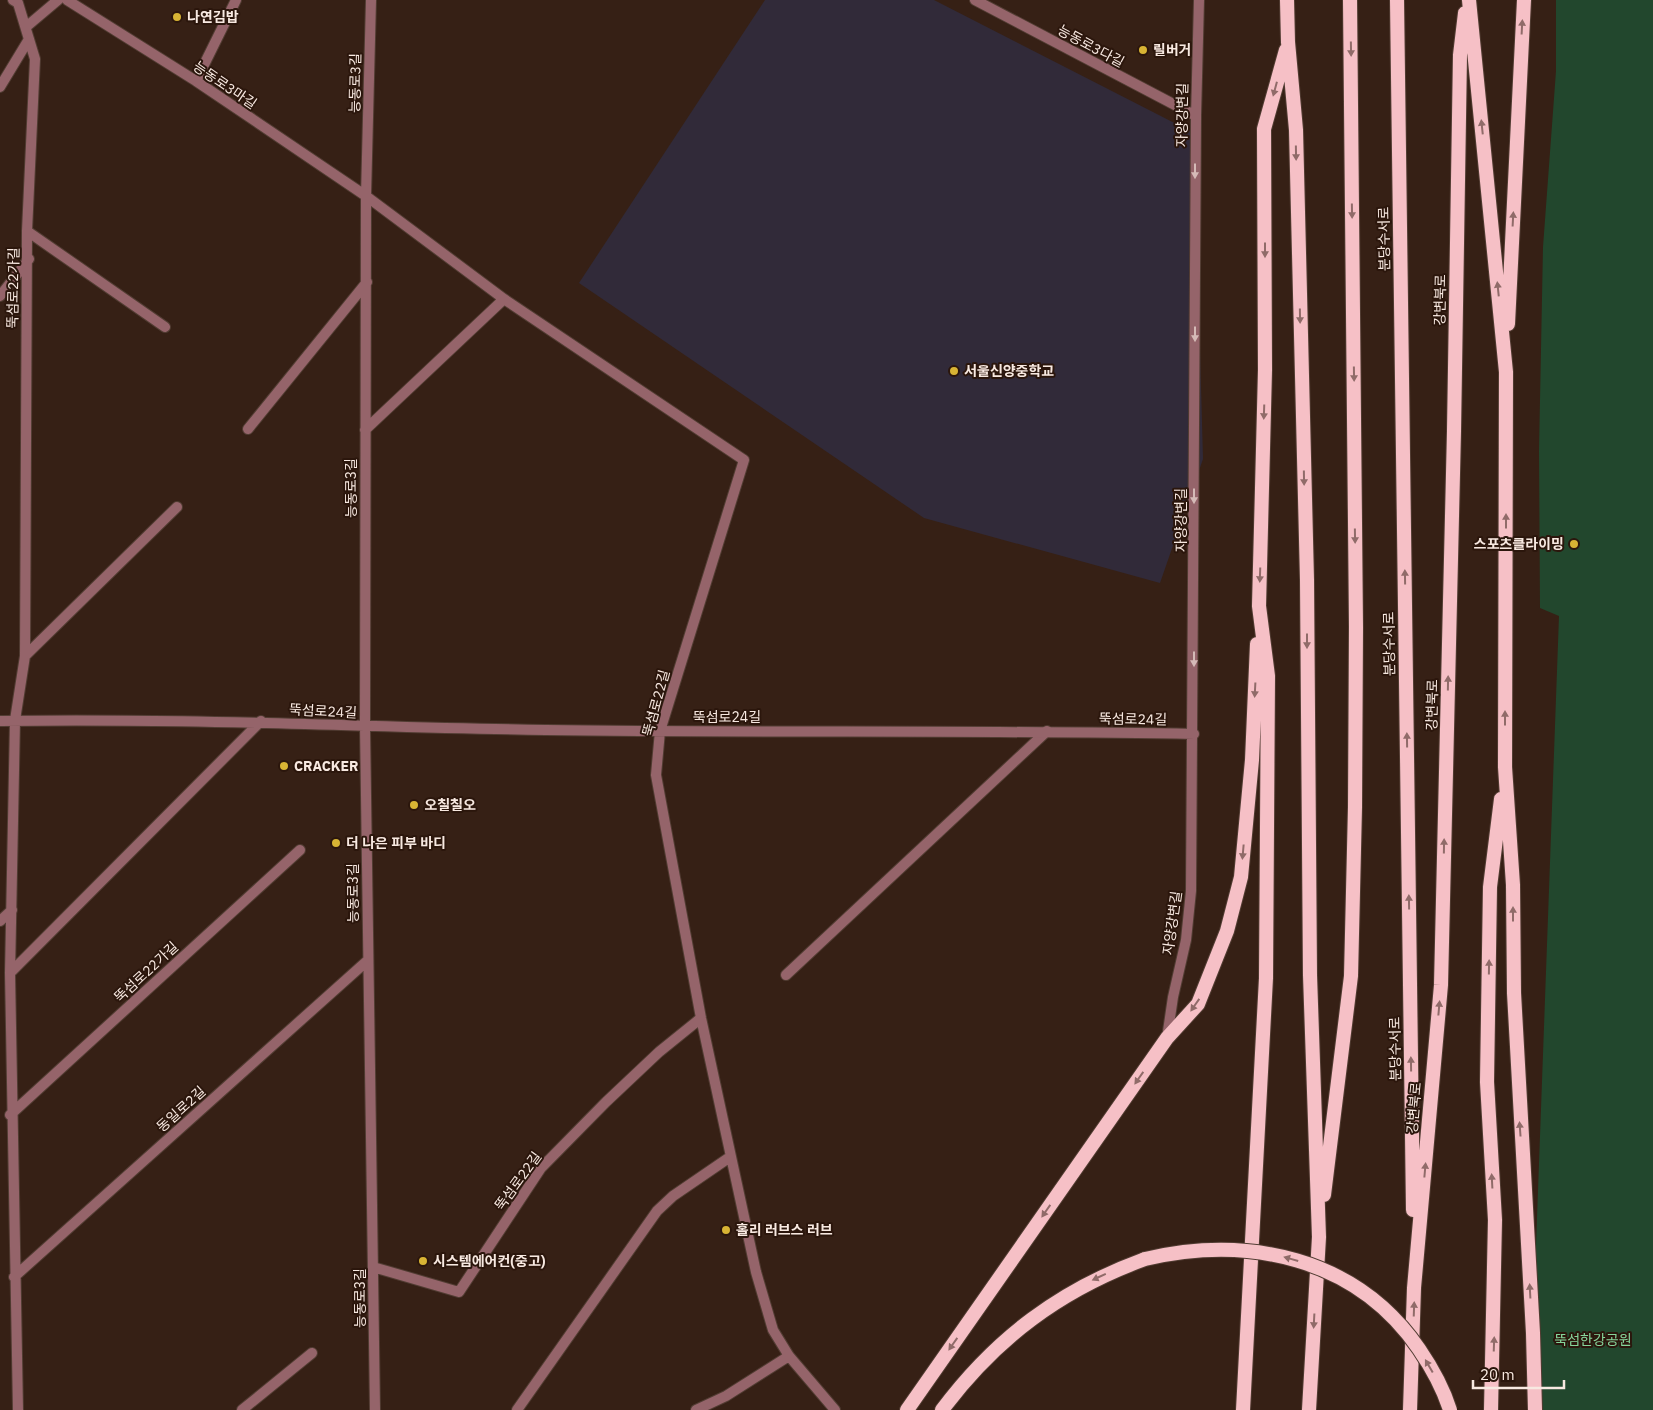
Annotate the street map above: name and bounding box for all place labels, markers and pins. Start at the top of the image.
place label: 나연김밥 [187,8,239,26]
marker: 나연김밥 [171,11,183,23]
place label: 릴버거 [1153,41,1192,59]
marker: 릴버거 [1137,44,1149,56]
place label: 서울신양중학교 [964,362,1054,380]
marker: 서울신양중학교 [948,365,960,377]
place label: 스포츠클라이밍 [1474,535,1564,553]
marker: 스포츠클라이밍 [1568,538,1580,550]
place label: CRACKER [294,757,359,775]
marker: CRACKER [278,760,290,772]
place label: 오칠칠오 [424,796,476,814]
marker: 오칠칠오 [408,799,420,811]
place label: 더 나은 피부 바디 [346,834,446,852]
marker: 더 나은 피부 바디 [330,837,342,849]
place label: 홀리 러브스 러브 [736,1221,833,1239]
marker: 홀리 러브스 러브 [720,1224,732,1236]
place label: 시스템에어컨(중고) [433,1252,546,1270]
marker: 시스템에어컨(중고) [417,1255,429,1267]

